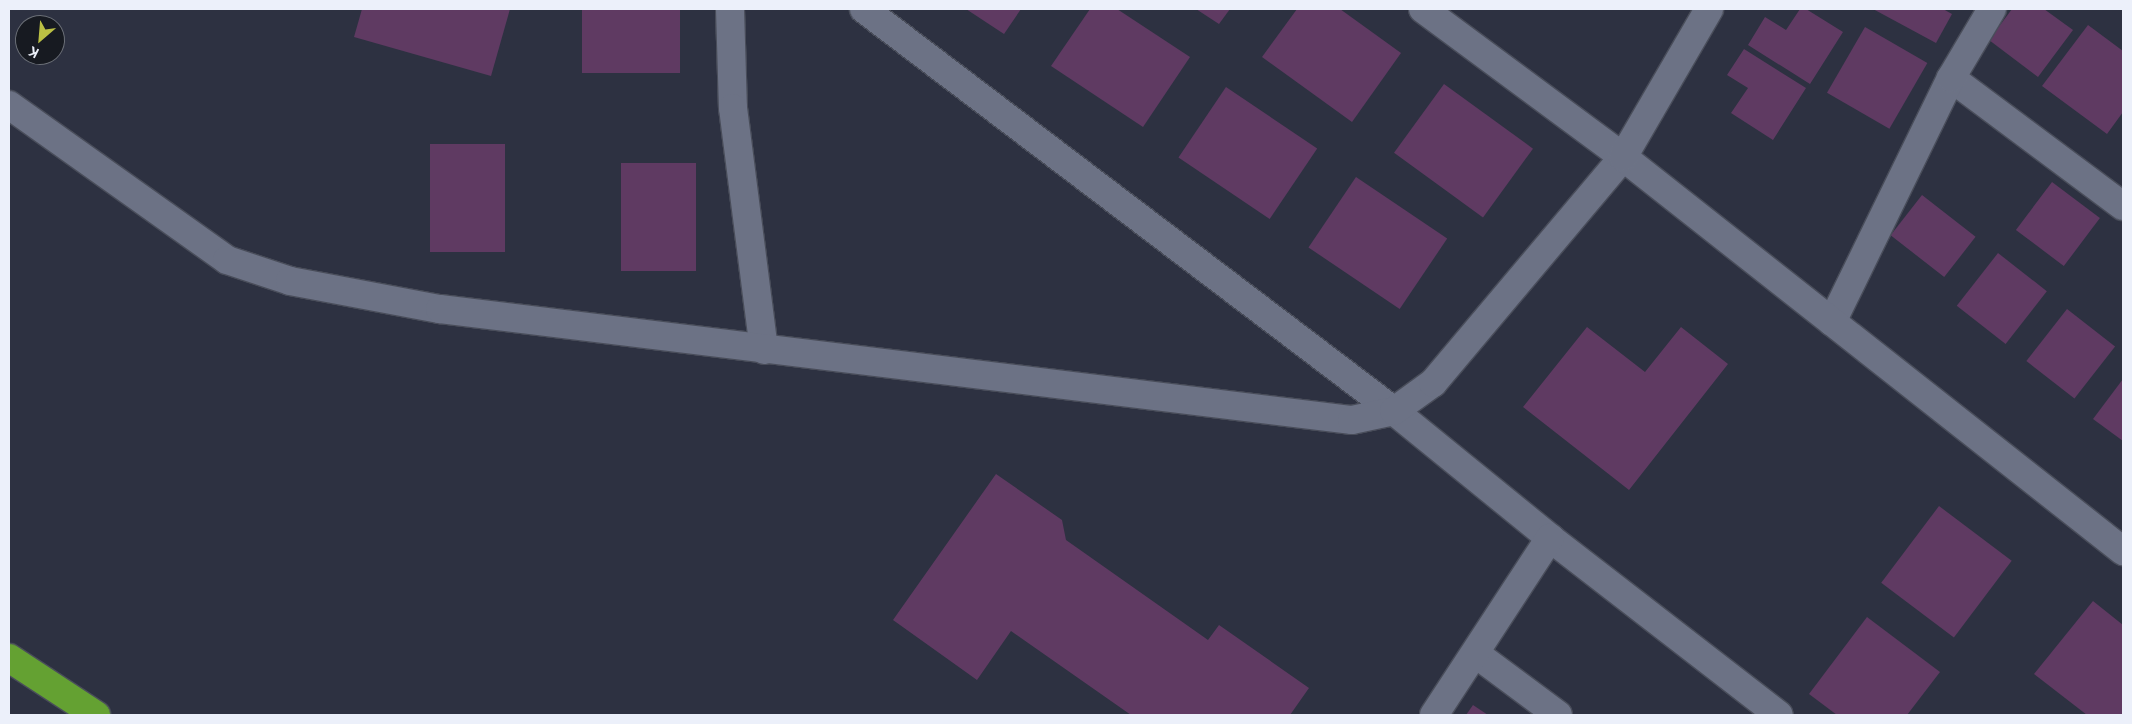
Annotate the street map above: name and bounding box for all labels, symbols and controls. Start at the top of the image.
north arrow [15,15,65,65]
text: K [25,42,42,63]

